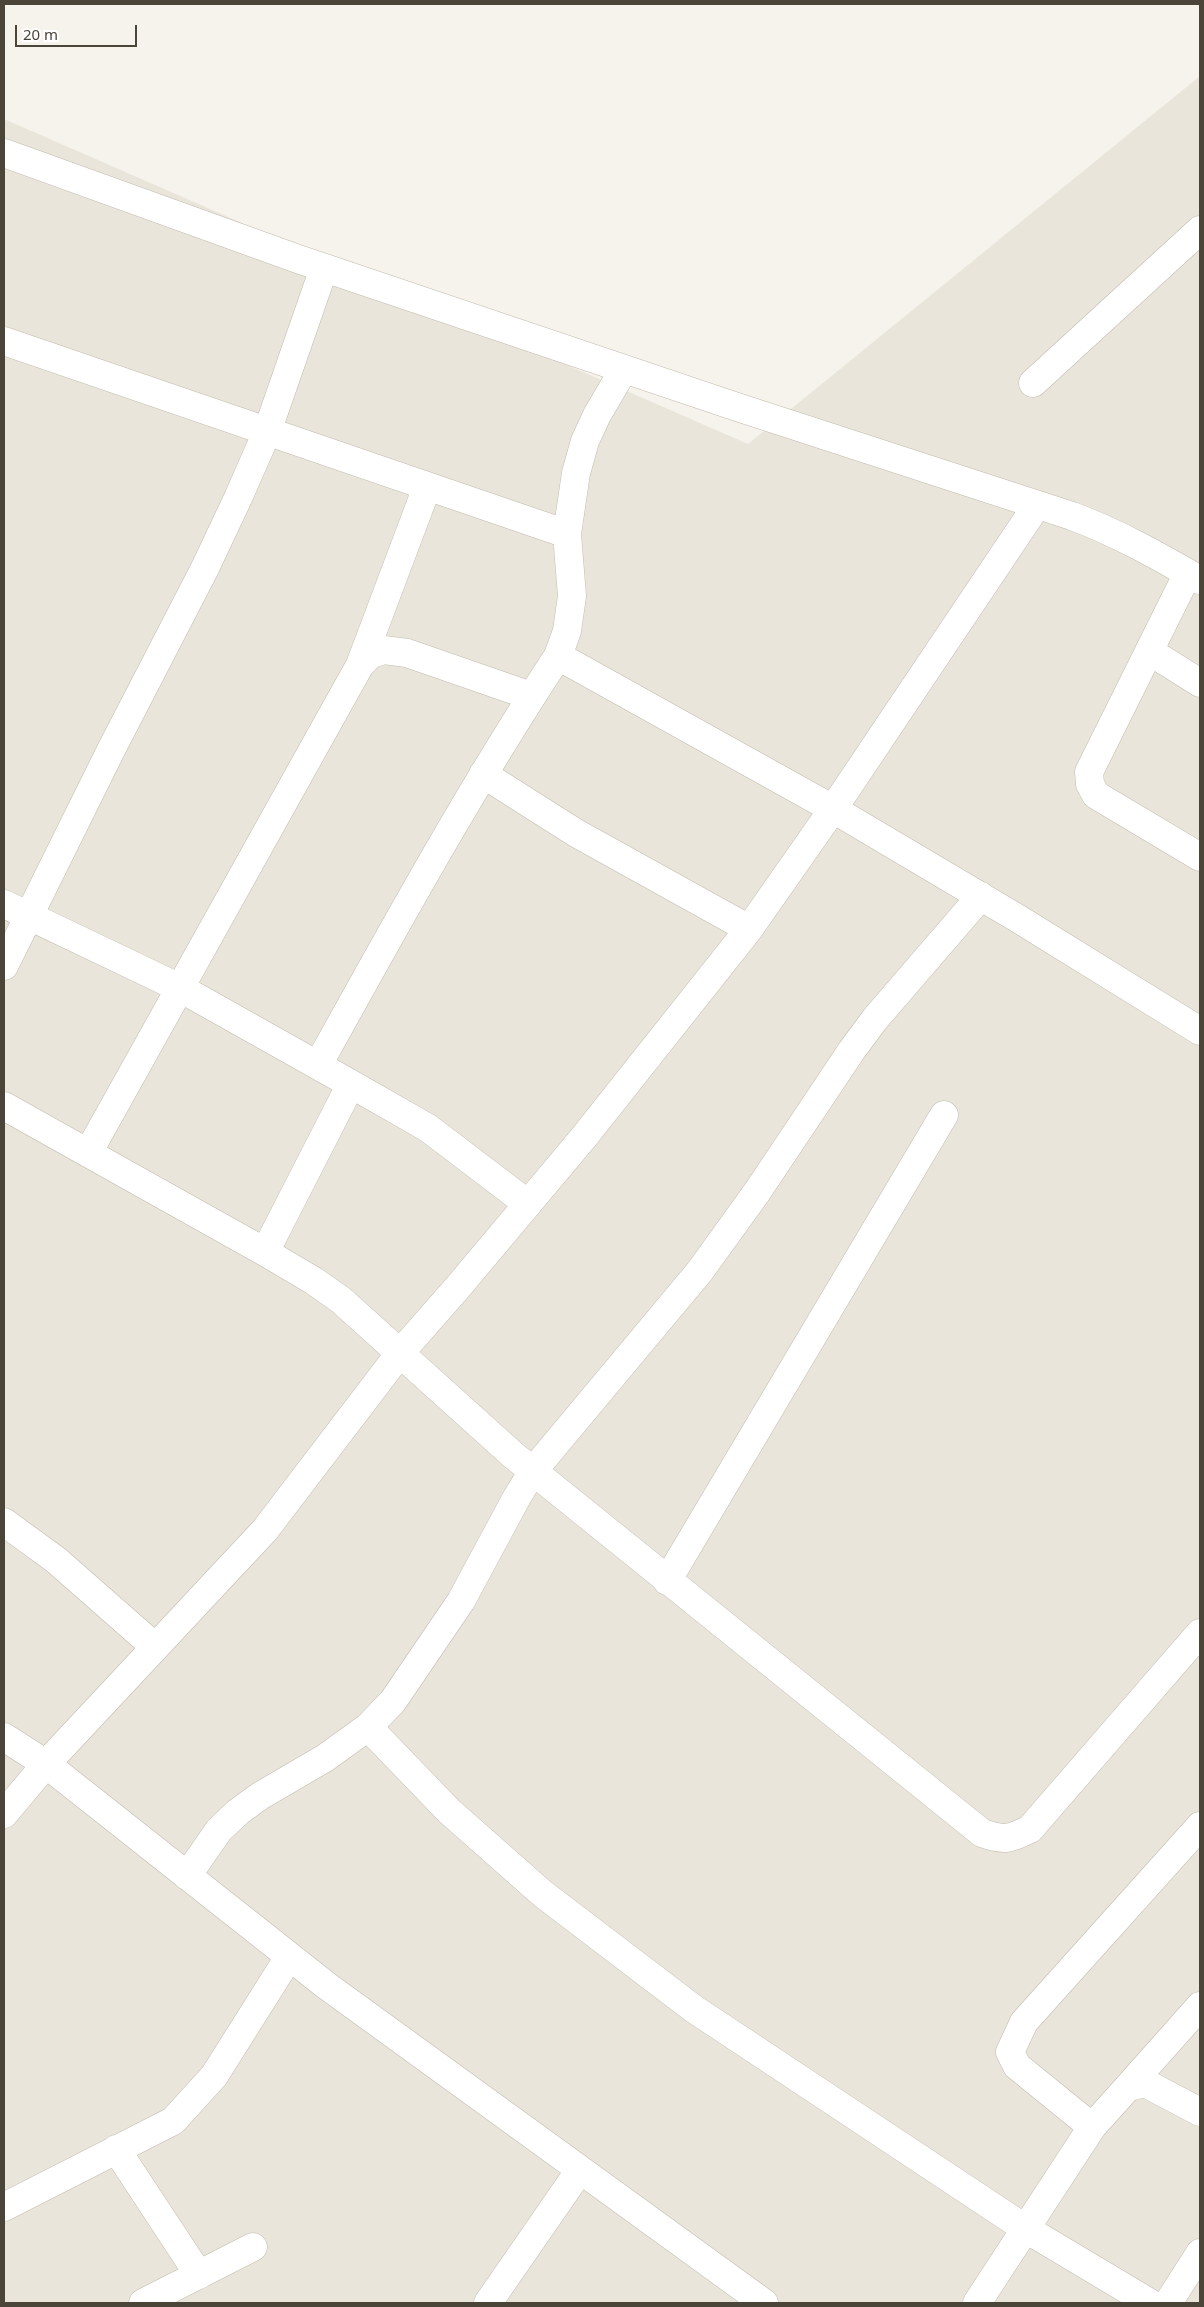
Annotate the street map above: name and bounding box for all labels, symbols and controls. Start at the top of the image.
scale bar [18,15,140,47]
text: 20 m [23,24,58,44]

